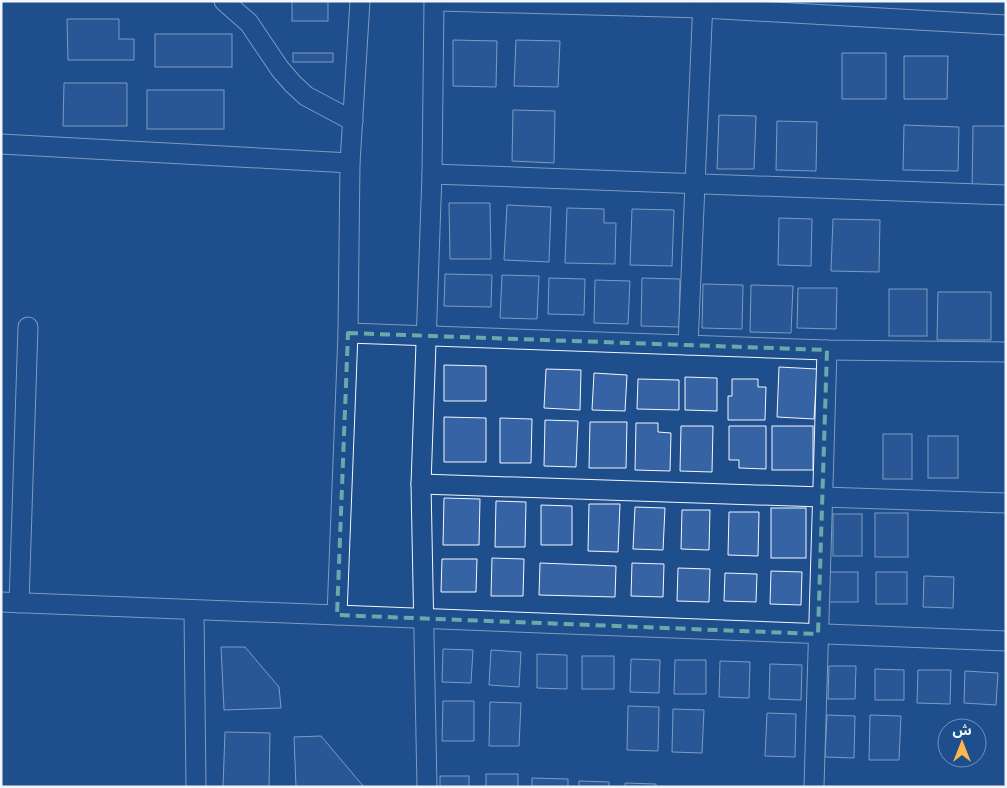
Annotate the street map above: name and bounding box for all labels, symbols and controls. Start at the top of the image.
north arrow [937,718,987,768]
text: ش [952,722,972,739]

